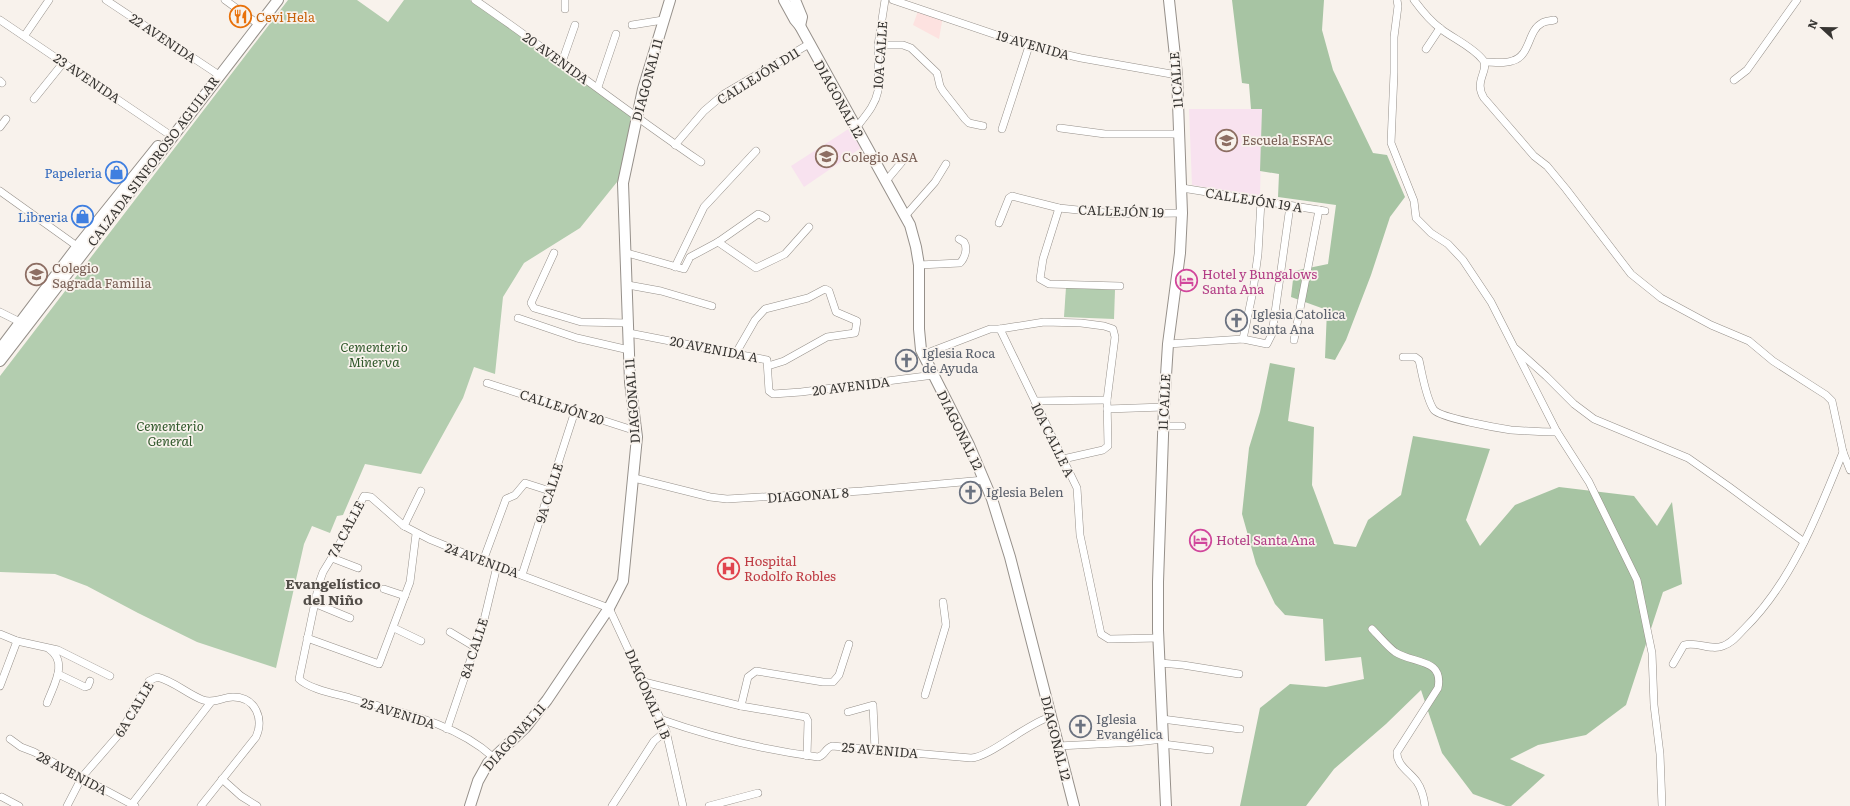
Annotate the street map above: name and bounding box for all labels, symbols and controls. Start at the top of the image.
restaurant icon: Cevi Hela [227,4,253,30]
place label: Cevi Hela [256,7,315,26]
street label: 22 AVENIDA [126,8,201,67]
north arrow [1802,8,1842,48]
text: N [1803,17,1821,31]
street label: 10A CALLE [868,20,891,90]
street label: 19 AVENIDA [994,25,1073,64]
street label: 20 AVENIDA [519,27,594,88]
street label: DIAGONAL 11 [626,36,667,124]
street label: CALLEJÓN D11 [713,43,803,109]
street label: 23 AVENIDA [50,48,125,107]
street label: 11 CALLE [1164,51,1187,109]
street label: DIAGONAL 12 [810,56,869,142]
street label: CALZADA SINFOROSO AGUILAR [82,71,223,250]
school or university icon: Escuela ESFAC [1213,127,1239,153]
place label: Escuela ESFAC [1242,130,1333,149]
school or university icon: Colegio ASA [814,144,840,170]
place label: Colegio ASA [842,147,918,166]
shop icon: Papeleria [104,160,130,186]
place label: Papeleria [44,163,102,182]
street label: CALLEJÓN 19 A [1204,182,1304,217]
street label: CALLEJÓN 19 [1078,200,1164,222]
shop icon: Libreria [70,204,96,230]
place label: Libreria [18,207,68,226]
place label: Colegio Sagrada Familia [52,258,152,292]
school or university icon: Colegio Sagrada Familia [23,262,49,288]
place label: Hotel y Bungalows Santa Ana [1202,264,1317,298]
hotel icon: Hotel y Bungalows Santa Ana [1174,268,1200,294]
place label: Iglesia Catolica Santa Ana [1252,304,1345,338]
church icon: Iglesia Catolica Santa Ana [1223,308,1249,334]
street label: 20 AVENIDA A [668,331,760,366]
park label: Cementerio Minerva [340,337,408,371]
place label: Iglesia Roca de Ayuda [922,343,995,377]
church icon: Iglesia Roca de Ayuda [893,347,919,373]
street label: DIAGONAL 11 [619,358,644,444]
street label: 20 AVENIDA [811,371,891,400]
street label: 11 CALLE [1153,373,1174,431]
street label: CALLEJÓN 20 [517,384,607,429]
street label: DIAGONAL 12 [933,387,988,473]
street label: 10A CALLE A [1027,400,1080,480]
park label: Cementerio General [136,416,204,450]
street label: 9A CALLE [530,460,567,525]
church icon: Iglesia Belen [957,479,983,505]
street label: DIAGONAL 8 [766,482,850,507]
place label: Iglesia Belen [986,482,1064,501]
street label: 7A CALLE [323,497,368,561]
hotel icon: Hotel Santa Ana [1187,527,1213,553]
place label: Hotel Santa Ana [1216,530,1315,549]
street label: 24 AVENIDA [443,537,522,582]
place label: Hospital Rodolfo Robles [744,551,836,585]
hospital icon: Hospital Rodolfo Robles [715,555,741,581]
district label: Evangelístico del Niño [285,573,381,609]
street label: 8A CALLE [455,615,492,681]
street label: DIAGONAL 11 B [621,646,676,742]
street label: 6A CALLE [109,677,158,740]
street label: 25 AVENIDA [359,692,438,733]
street label: DIAGONAL 12 [1037,694,1076,783]
street label: DIAGONAL 11 [478,699,549,775]
place label: Iglesia Evangélica [1096,709,1163,743]
church icon: Iglesia Evangélica [1068,713,1094,739]
street label: 25 AVENIDA [841,737,920,762]
street label: 28 AVENIDA [34,746,111,799]

